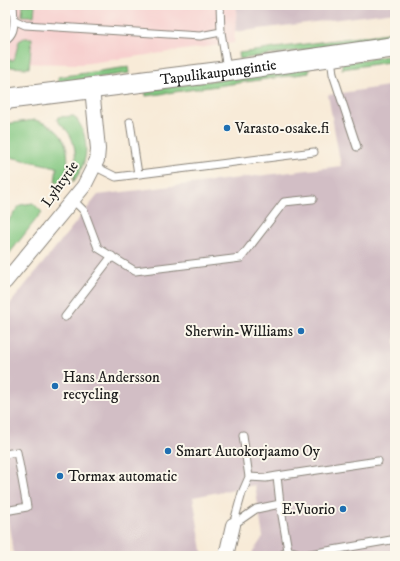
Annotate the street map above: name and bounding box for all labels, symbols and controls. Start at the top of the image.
street label: Tapulikaupungintie [159,55,278,89]
place label: Varasto-osake.fi [234,119,330,138]
marker: Varasto-osake.fi [222,123,232,133]
street label: Lyhtytie [37,157,83,211]
place label: Sherwin-Williams [185,322,293,341]
marker: Sherwin-Williams [296,326,306,336]
place label: Hans Andersson recycling [63,368,160,404]
marker: Hans Andersson recycling [50,381,60,391]
place label: Smart Autokorjaamo Oy [176,442,321,461]
marker: Smart Autokorjaamo Oy [163,446,173,456]
place label: Tormax automatic [68,467,178,486]
marker: Tormax automatic [55,471,65,481]
place label: E.Vuorio [282,500,335,519]
marker: E.Vuorio [338,504,348,514]

